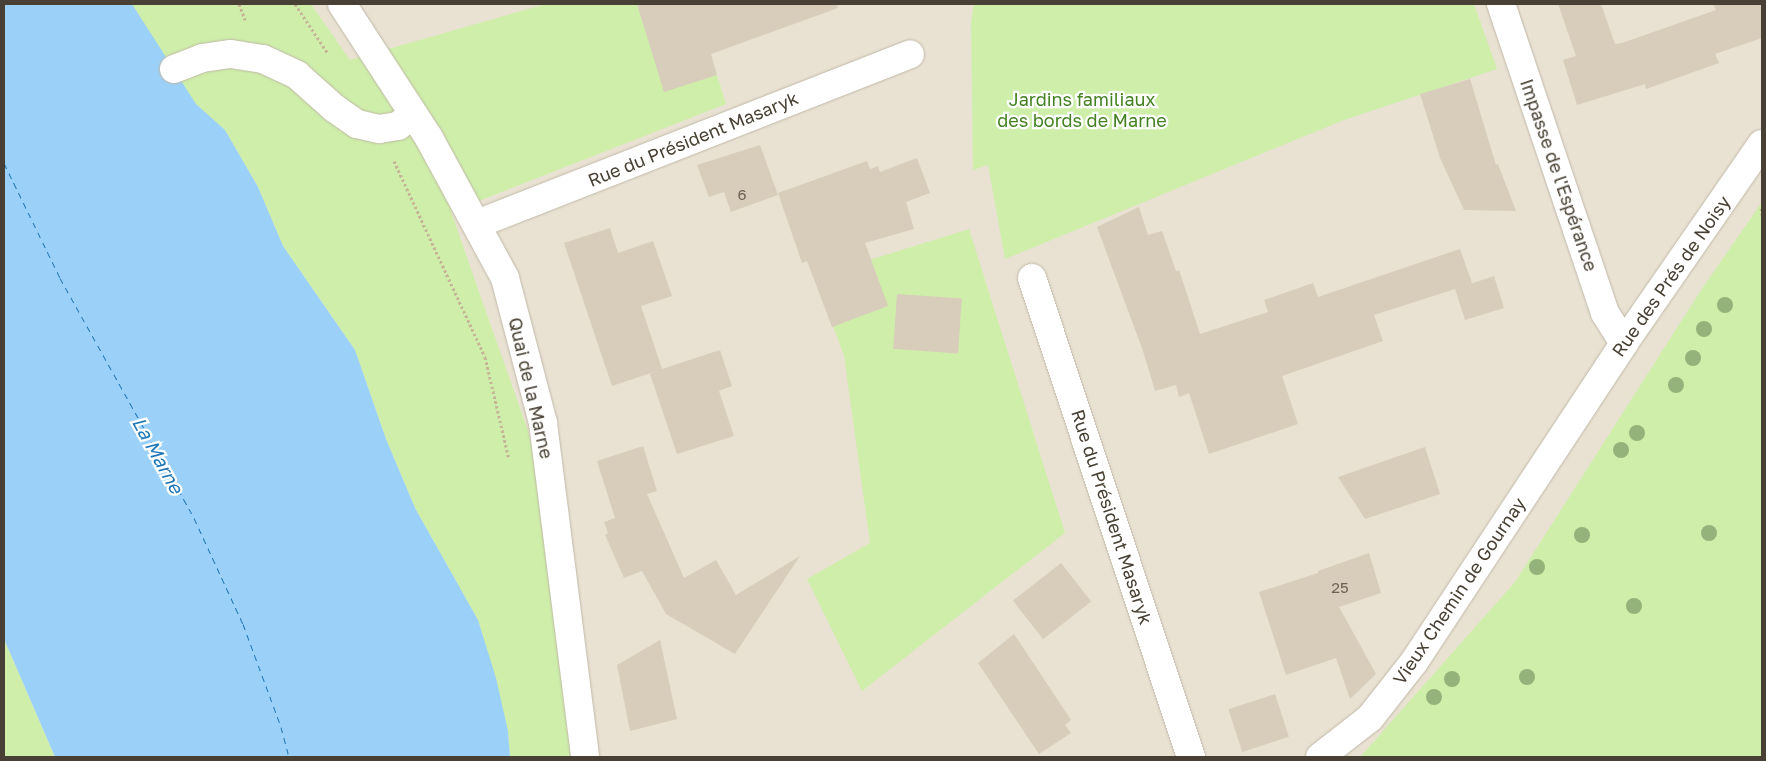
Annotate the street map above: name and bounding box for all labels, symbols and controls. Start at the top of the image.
street label: Impasse de l'Espérance [1516,76,1602,274]
street label: Rue du Président Masaryk [585,87,801,191]
park label: Jardins familiaux des bords de Marne [997,89,1167,132]
house number: 6 [737,186,747,204]
street label: Rue des Prés de Noisy [1607,191,1735,361]
street label: Quai de la Marne [504,315,558,461]
street label: Rue du Président Masaryk [1067,407,1157,627]
water label: La Marne [128,413,188,497]
street label: Vieux Chemin de Gournay [1388,493,1530,689]
house number: 25 [1331,579,1349,597]

